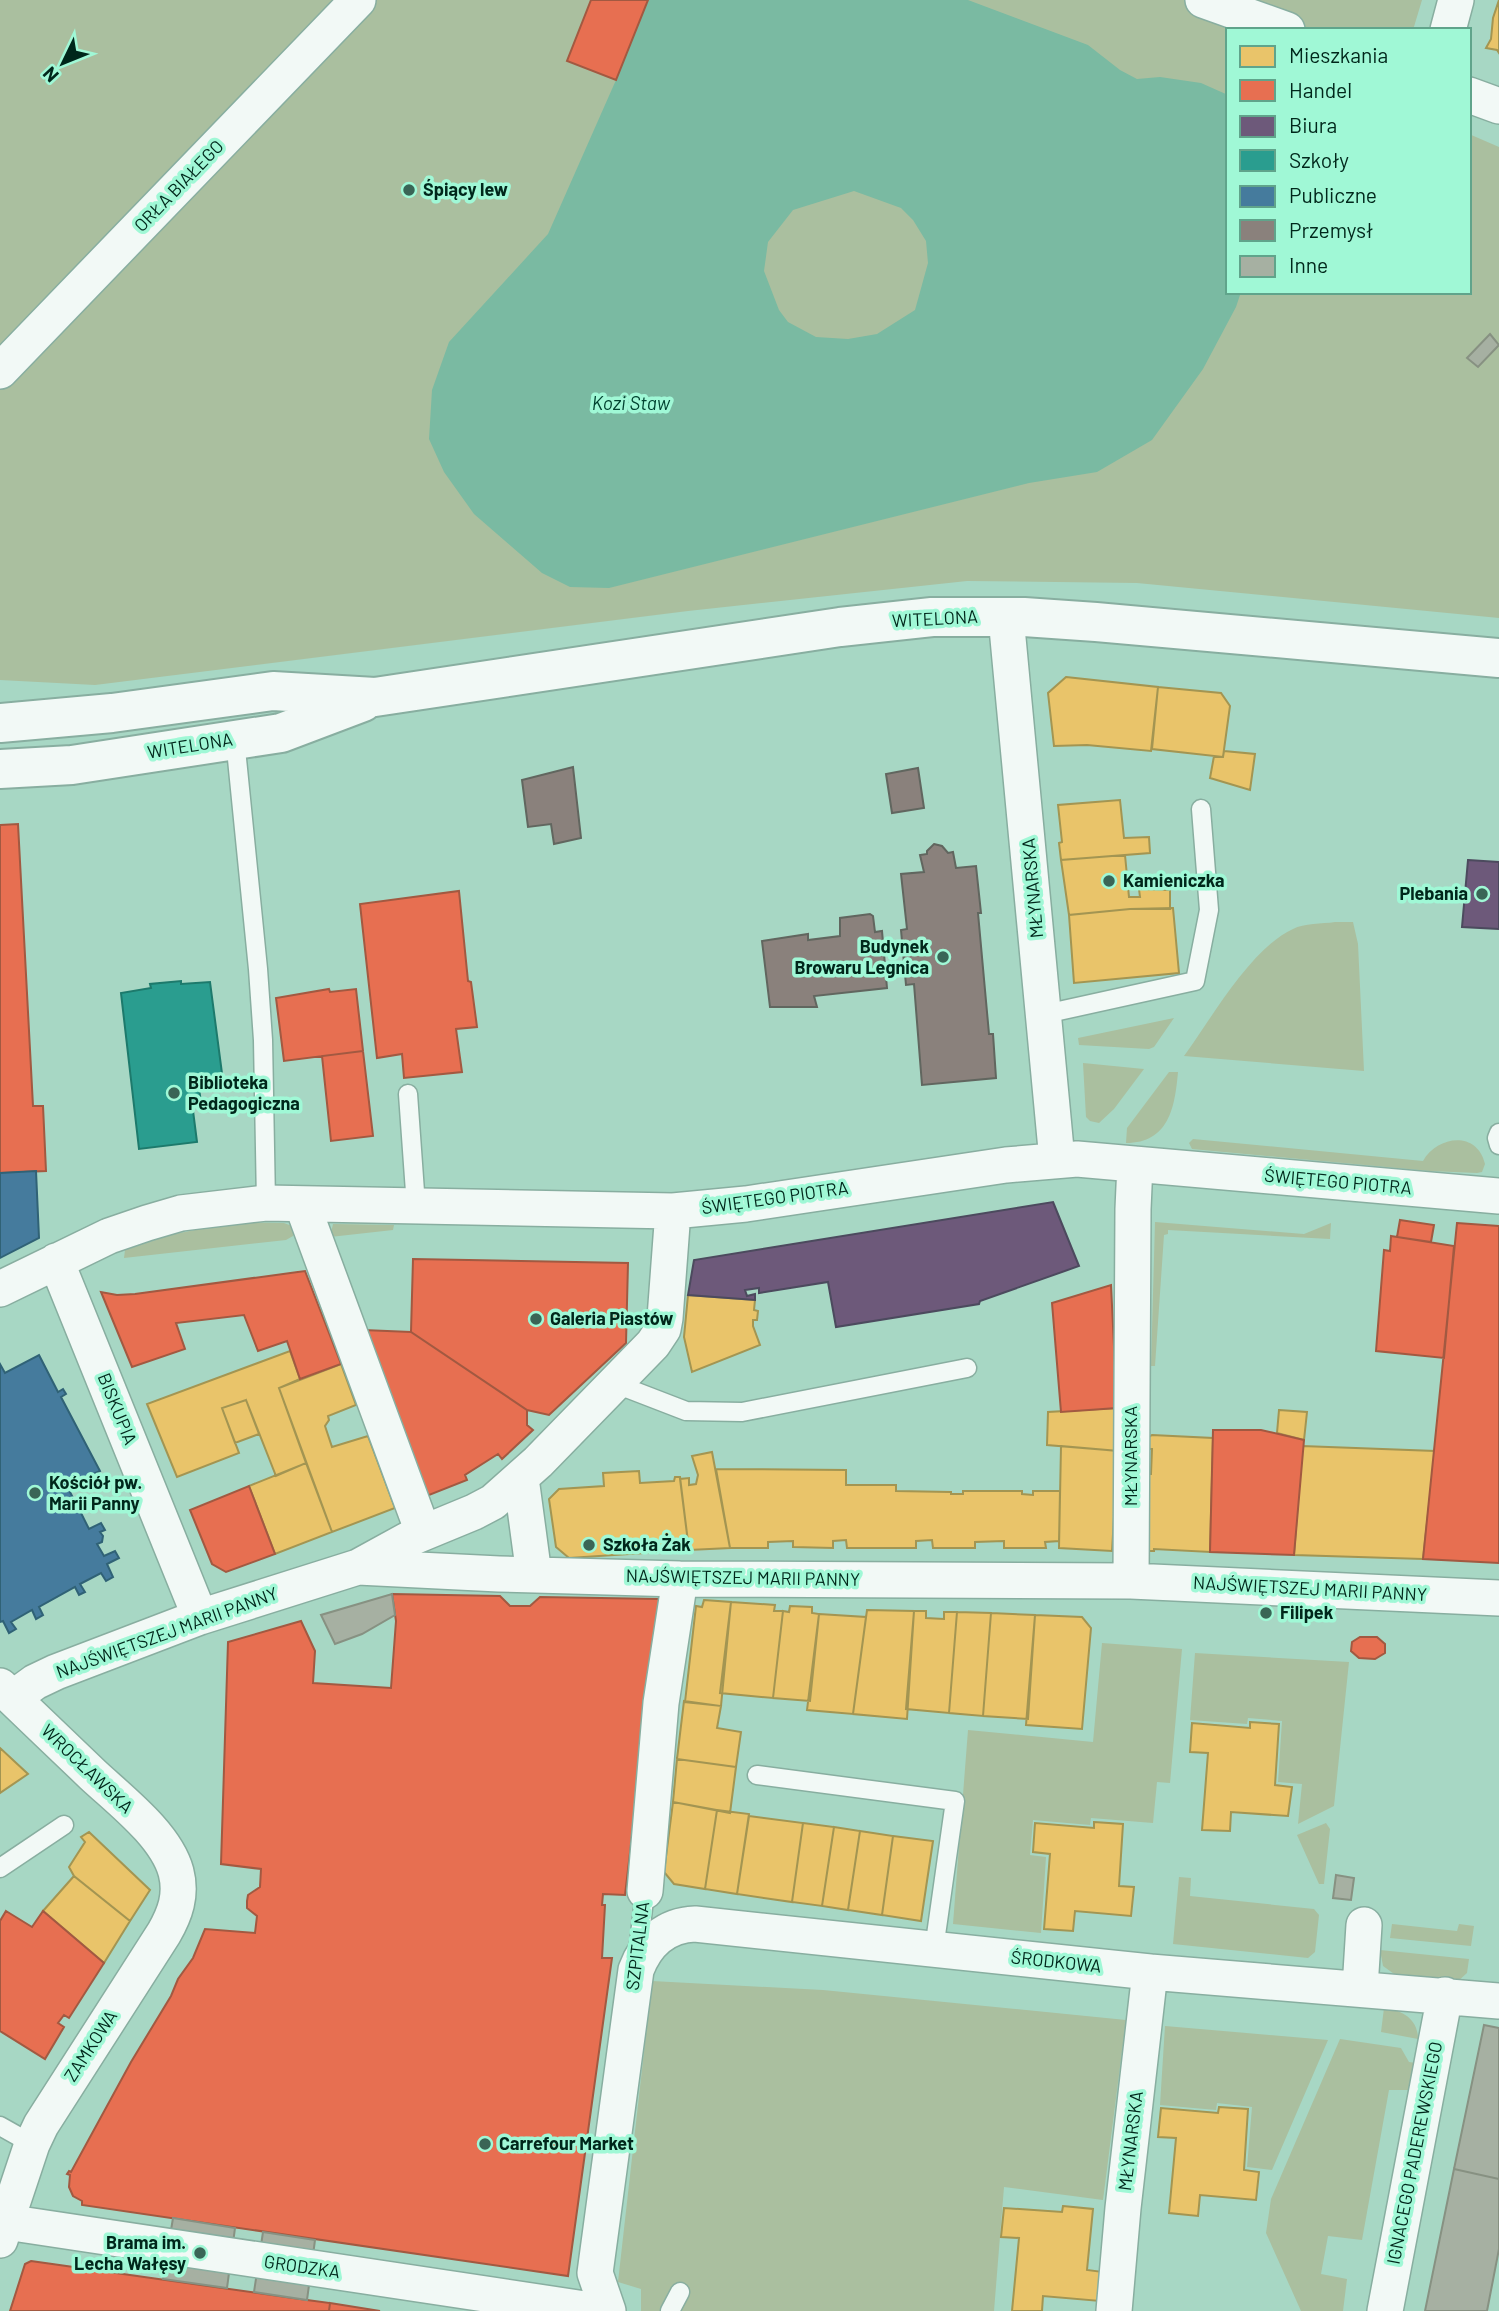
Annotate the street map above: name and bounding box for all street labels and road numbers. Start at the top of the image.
street label: ORŁA BIAŁEGO [129,135,228,236]
street label: WITELONA [891,605,979,631]
street label: WITELONA [146,727,234,763]
street label: MŁYNARSKA [1017,837,1047,939]
street label: ŚWIĘTEGO PIOTRA [1263,1164,1413,1198]
street label: ŚWIĘTEGO PIOTRA [700,1176,850,1218]
street label: BISKUPIA [94,1370,142,1448]
street label: MŁYNARSKA [1119,1406,1141,1506]
street label: NAJŚWIĘTSZEJ MARII PANNY [626,1564,860,1590]
street label: NAJŚWIĘTSZEJ MARII PANNY [1193,1571,1428,1605]
street label: NAJŚWIĘTSZEJ MARII PANNY [53,1582,280,1682]
street label: WROCŁAWSKA [37,1719,138,1818]
street label: SZPITALNA [621,1900,653,1991]
street label: ŚRODKOWA [1010,1945,1102,1977]
street label: ZAMKOWA [59,2006,121,2085]
street label: IGNACEGO PADEREWSKIEGO [1382,2040,1446,2266]
street label: MŁYNARSKA [1113,2090,1147,2192]
street label: GRODZKA [263,2250,342,2282]

